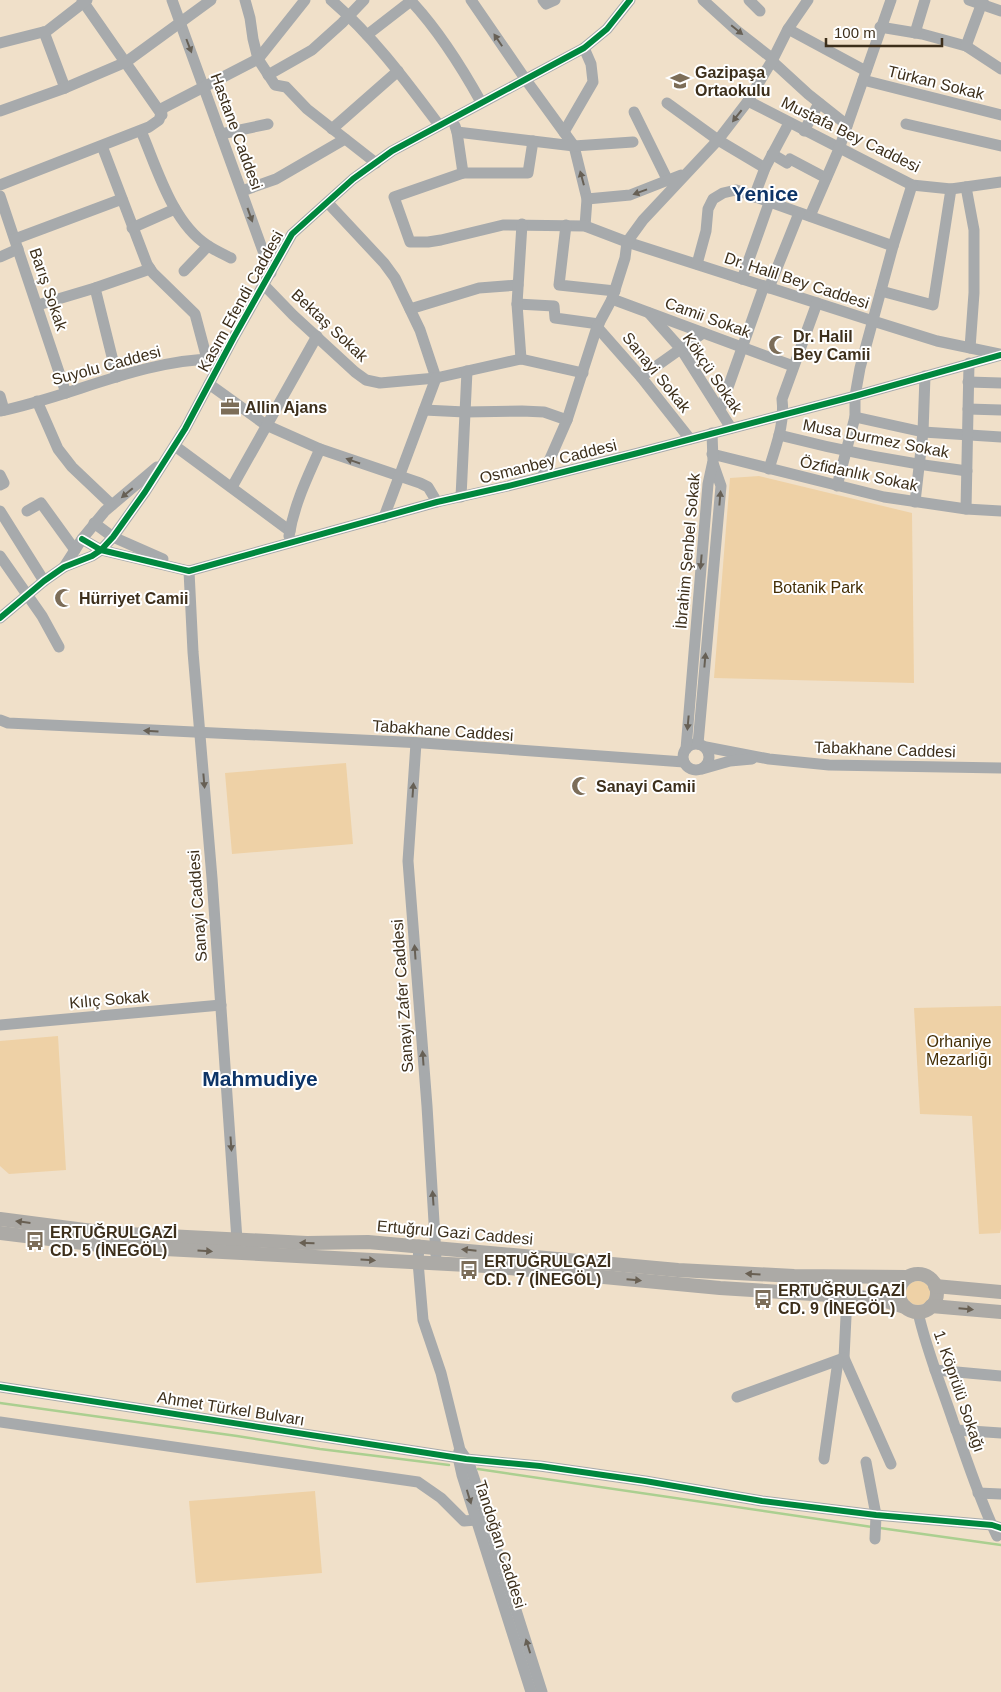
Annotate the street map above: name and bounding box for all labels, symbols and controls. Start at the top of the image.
scale bar [826,15,942,47]
text: 100 m [834,24,876,41]
one-way arrow [730,25,743,36]
one-way arrow [493,33,503,47]
one-way arrow [185,39,193,54]
street label: Türkan Sokak [886,62,987,103]
place label: Gazipaşa Ortaokulu [695,64,771,99]
school or university icon: Gazipaşa Ortaokulu [669,70,691,92]
street label: Hastane Caddesi [208,71,266,192]
street label: Mustafa Bey Caddesi [779,93,923,175]
one-way arrow [731,109,742,122]
one-way arrow [578,171,586,186]
district label: Yenice [732,182,798,205]
one-way arrow [632,188,647,196]
one-way arrow [246,208,254,223]
street label: Kasım Efendi Caddesi [195,228,286,375]
street label: Barış Sokak [26,246,71,334]
street label: Dr. Halil Bey Caddesi [722,249,871,312]
street label: Bektaş Sokak [288,286,372,366]
street label: Camii Sokak [663,294,754,341]
place label: Dr. Halil Bey Camii [793,328,870,363]
street label: Sanayi Sokak [619,329,695,416]
street label: Kökçü Sokak [679,330,746,418]
mosque icon: Dr. Halil Bey Camii [767,334,789,356]
street label: Suyolu Caddesi [50,343,162,388]
office icon: Allin Ajans [219,396,241,418]
place label: Allin Ajans [245,399,327,416]
street label: Musa Durmez Sokak [801,416,951,461]
street label: Osmanbey Caddesi [478,436,618,487]
street label: Özfidanlık Sokak [798,453,920,494]
one-way arrow [346,456,361,464]
street label: İbrahim Şenbel Sokak [671,471,703,630]
one-way arrow [120,488,133,499]
one-way arrow [716,490,724,506]
one-way arrow [697,554,705,570]
park label: Botanik Park [773,579,864,596]
mosque icon: Hürriyet Camii [53,587,75,609]
place label: Hürriyet Camii [79,590,188,607]
one-way arrow [701,652,709,668]
one-way arrow [684,716,692,732]
street label: Tabakhane Caddesi [372,717,514,744]
one-way arrow [143,726,159,734]
street label: Tabakhane Caddesi [814,739,956,760]
one-way arrow [200,774,208,790]
mosque icon: Sanayi Camii [570,775,592,797]
place label: Sanayi Camii [596,778,696,795]
one-way arrow [409,781,417,797]
street label: Sanayi Caddesi [185,849,210,962]
street label: Sanayi Zafer Caddesi [389,919,416,1073]
one-way arrow [410,943,418,959]
street label: Kılıç Sokak [68,987,151,1011]
park label: Orhaniye Mezarlığı [926,1033,992,1068]
one-way arrow [418,1049,426,1065]
district label: Mahmudiye [202,1067,318,1090]
one-way arrow [227,1137,235,1153]
one-way arrow [428,1190,436,1206]
street label: Ertuğrul Gazi Caddesi [376,1217,534,1248]
one-way arrow [15,1218,31,1226]
place label: ERTUĞRULGAZİ CD. 5 (İNEGÖL) [50,1223,177,1259]
bus stop icon: ERTUĞRULGAZİ CD. 5 (İNEGÖL) [24,1230,46,1252]
one-way arrow [299,1239,315,1247]
one-way arrow [461,1246,477,1254]
one-way arrow [198,1248,214,1256]
place label: ERTUĞRULGAZİ CD. 7 (İNEGÖL) [484,1252,611,1288]
one-way arrow [360,1256,376,1264]
bus stop icon: ERTUĞRULGAZİ CD. 7 (İNEGÖL) [458,1259,480,1281]
one-way arrow [745,1270,761,1278]
one-way arrow [626,1276,642,1284]
place label: ERTUĞRULGAZİ CD. 9 (İNEGÖL) [778,1281,905,1317]
bus stop icon: ERTUĞRULGAZİ CD. 9 (İNEGÖL) [752,1288,774,1310]
one-way arrow [958,1306,974,1314]
street label: 1. Köprülü Sokağı [931,1328,988,1454]
street label: Ahmet Türkel Bulvarı [156,1388,306,1429]
street label: Tandoğan Caddesi [472,1478,529,1610]
one-way arrow [466,1489,473,1504]
one-way arrow [523,1638,531,1653]

